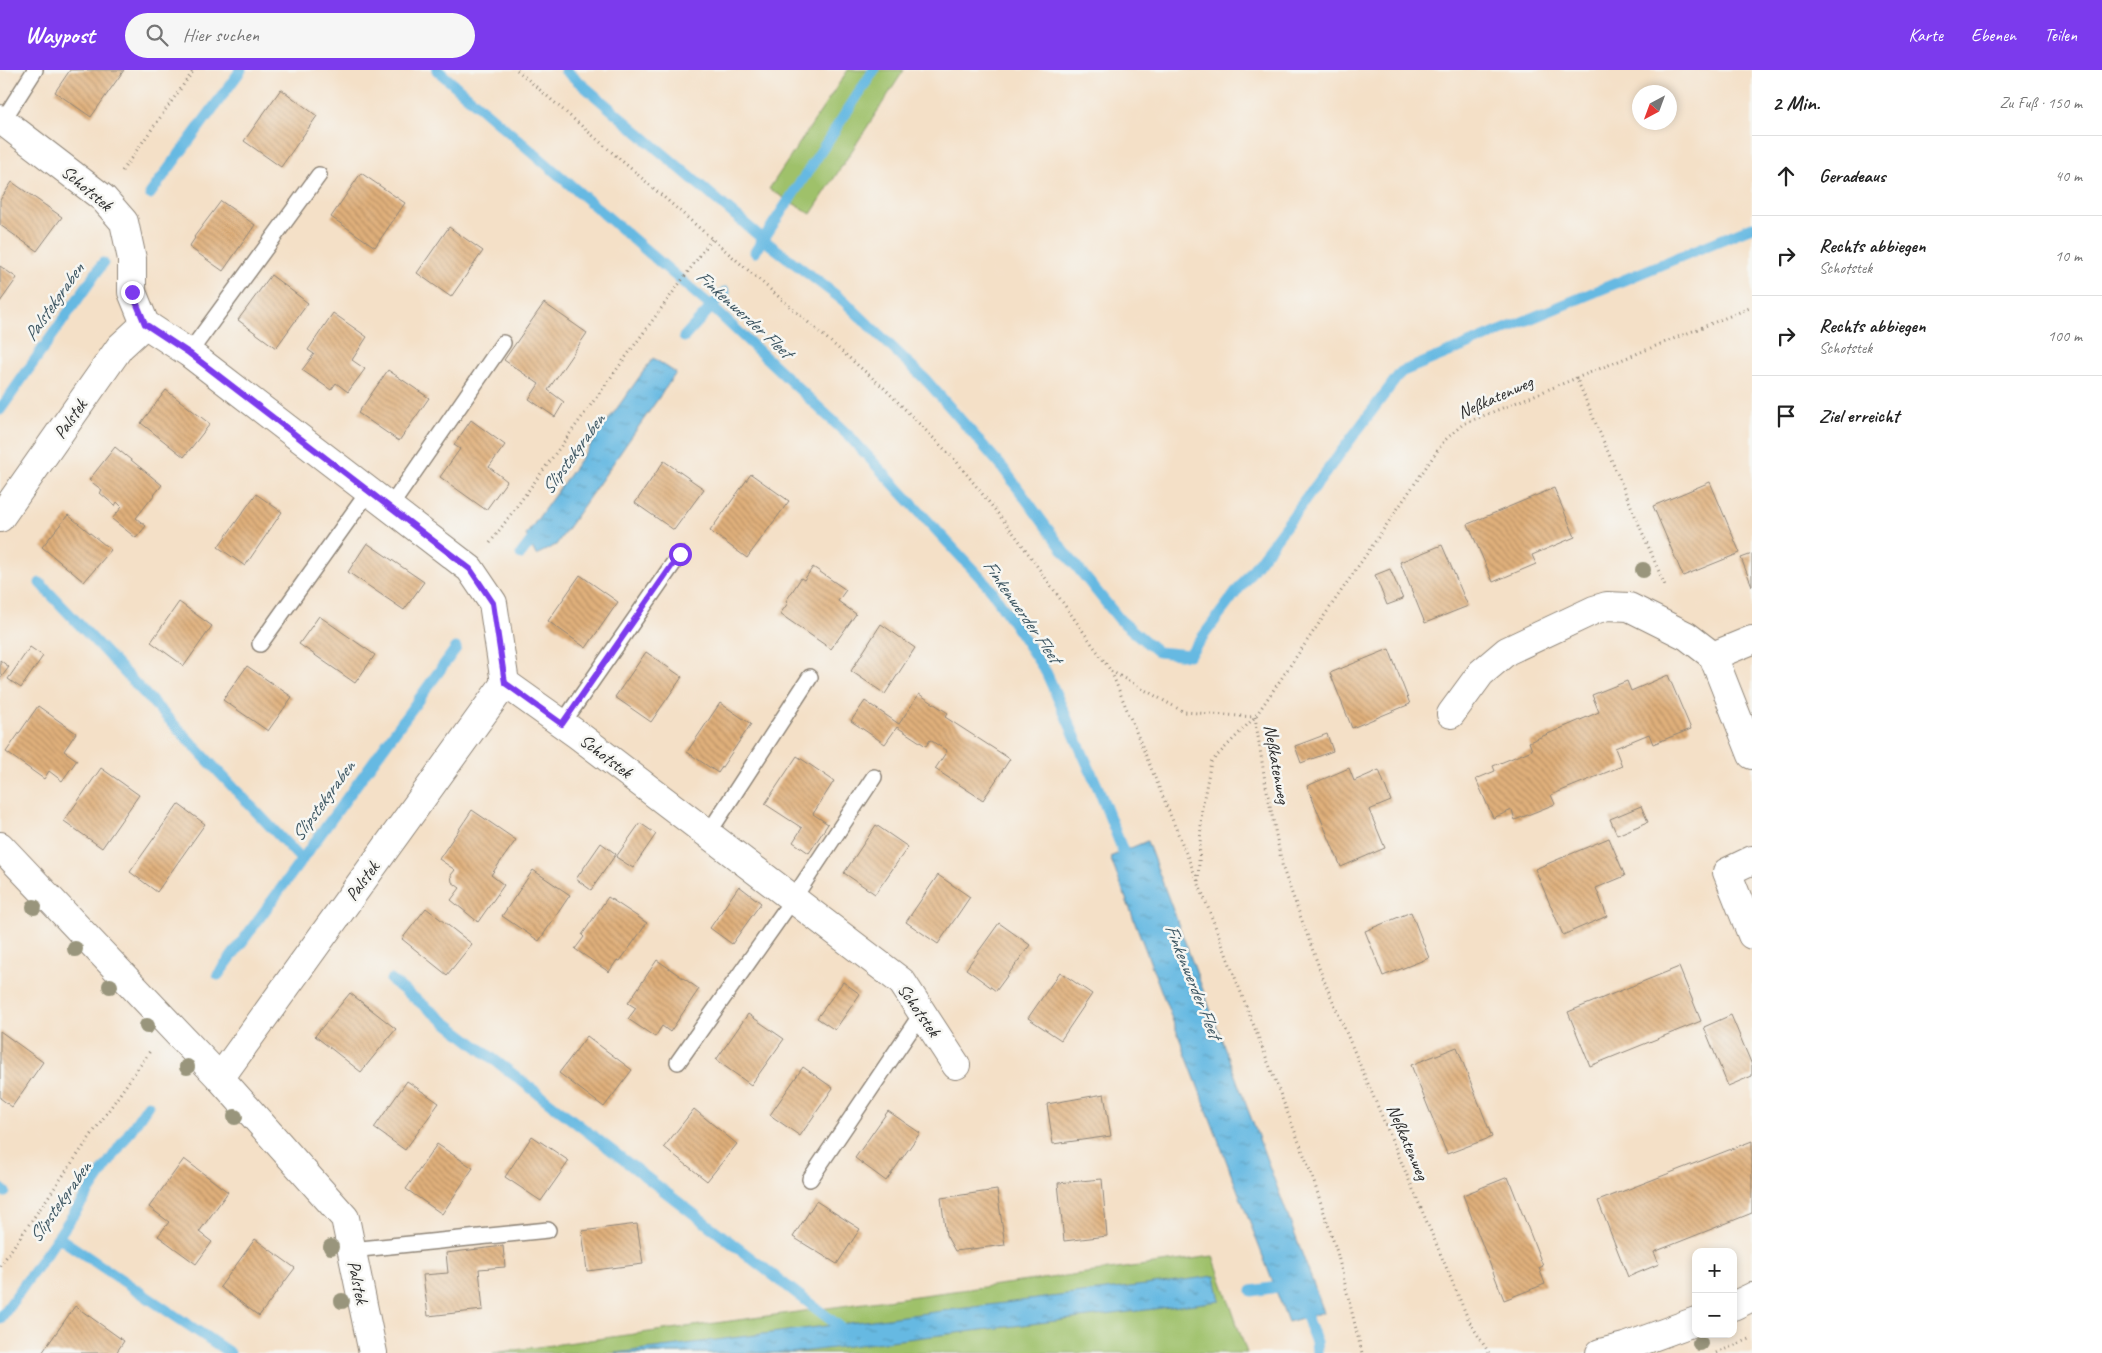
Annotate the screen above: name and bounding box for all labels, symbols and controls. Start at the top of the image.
search box [125,13,475,58]
text: Waypost [25,20,95,50]
icon: search [143,21,171,49]
text: Hier suchen [183,23,259,47]
text: Karte [1908,24,1943,46]
text: Ebenen [1971,24,2016,46]
text: Teilen [2044,24,2077,46]
north arrow [1632,85,1677,130]
text: 2 Min. [1772,90,1820,116]
text: Zu Fuß · 150 m [1999,93,2082,113]
street label: Schotstek [57,160,118,217]
icon: ahead [1772,162,1800,190]
text: Geradeaus [1819,164,1886,188]
text: 40 m [2055,166,2082,186]
text: Rechts abbiegen [1819,234,1925,258]
icon: right [1772,242,1800,270]
text: 10 m [2055,246,2082,266]
water label: Palstekgraben [18,257,90,346]
text: Schotstek [1819,258,1872,278]
water label: Finkenwerder Fleet [691,265,800,367]
route end [121,281,144,304]
text: Rechts abbiegen [1819,314,1925,338]
icon: right [1772,322,1800,350]
text: 100 m [2048,326,2082,346]
text: Schotstek [1819,338,1872,358]
street label: Neßkatenweg [1454,370,1537,423]
street label: Palstek [49,394,92,443]
icon: arrive [1772,402,1800,430]
text: Ziel erreicht [1819,404,1899,428]
water label: Slipstekgraben [536,407,612,499]
route start [669,543,692,566]
water label: Finkenwerder Fleet [977,555,1069,671]
street label: Neßkatenweg [1259,723,1295,807]
street label: Schotstek [576,729,638,784]
water label: Slipstekgraben [286,754,362,846]
street label: Palstek [340,856,384,905]
water label: Finkenwerder Fleet [1159,920,1229,1046]
street label: Schotstek [893,979,946,1042]
street label: Neßkatenweg [1382,1101,1434,1185]
water label: Slipstekgraben [23,1155,98,1247]
map controls [1692,1248,1737,1338]
button: + [1692,1248,1737,1293]
street label: Palstek [343,1259,374,1307]
button: − [1692,1293,1737,1338]

